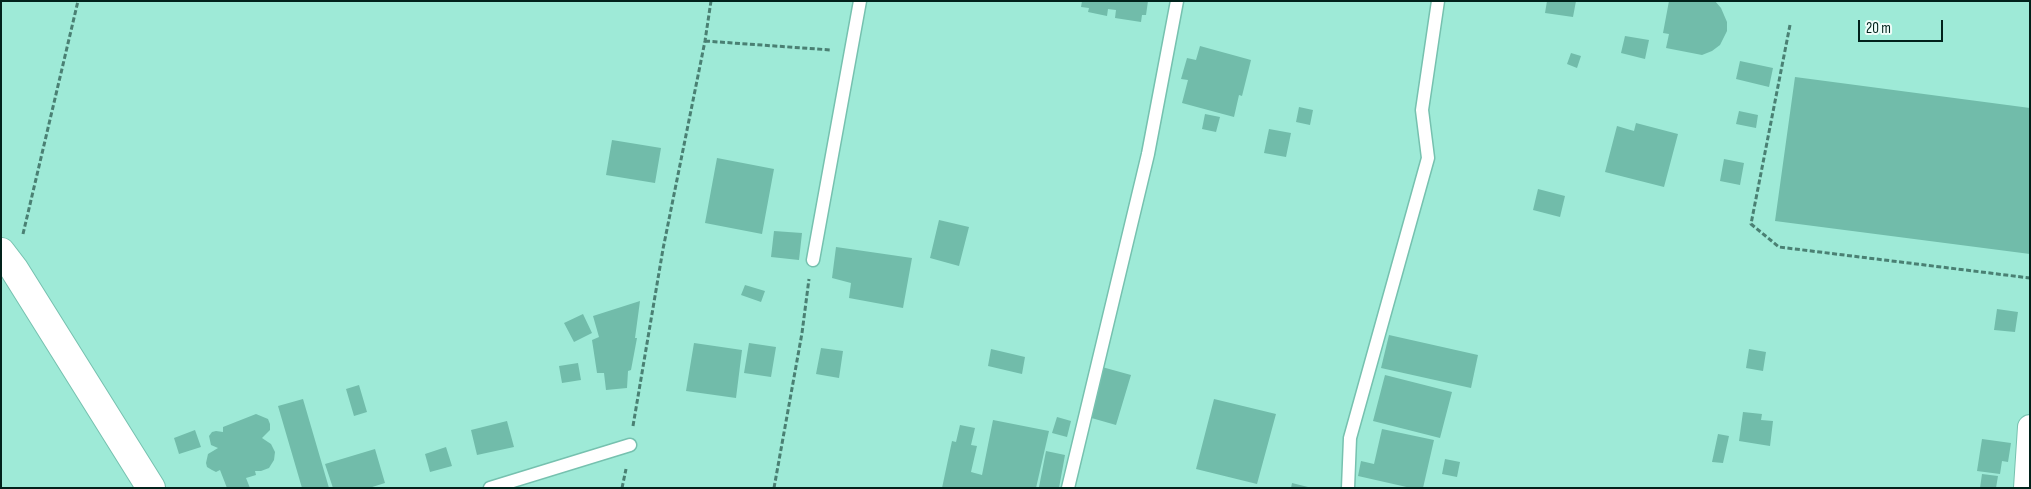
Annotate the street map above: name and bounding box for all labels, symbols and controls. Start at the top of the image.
scale bar [1861,10,1946,42]
text: 20 m [1866,19,1891,38]

